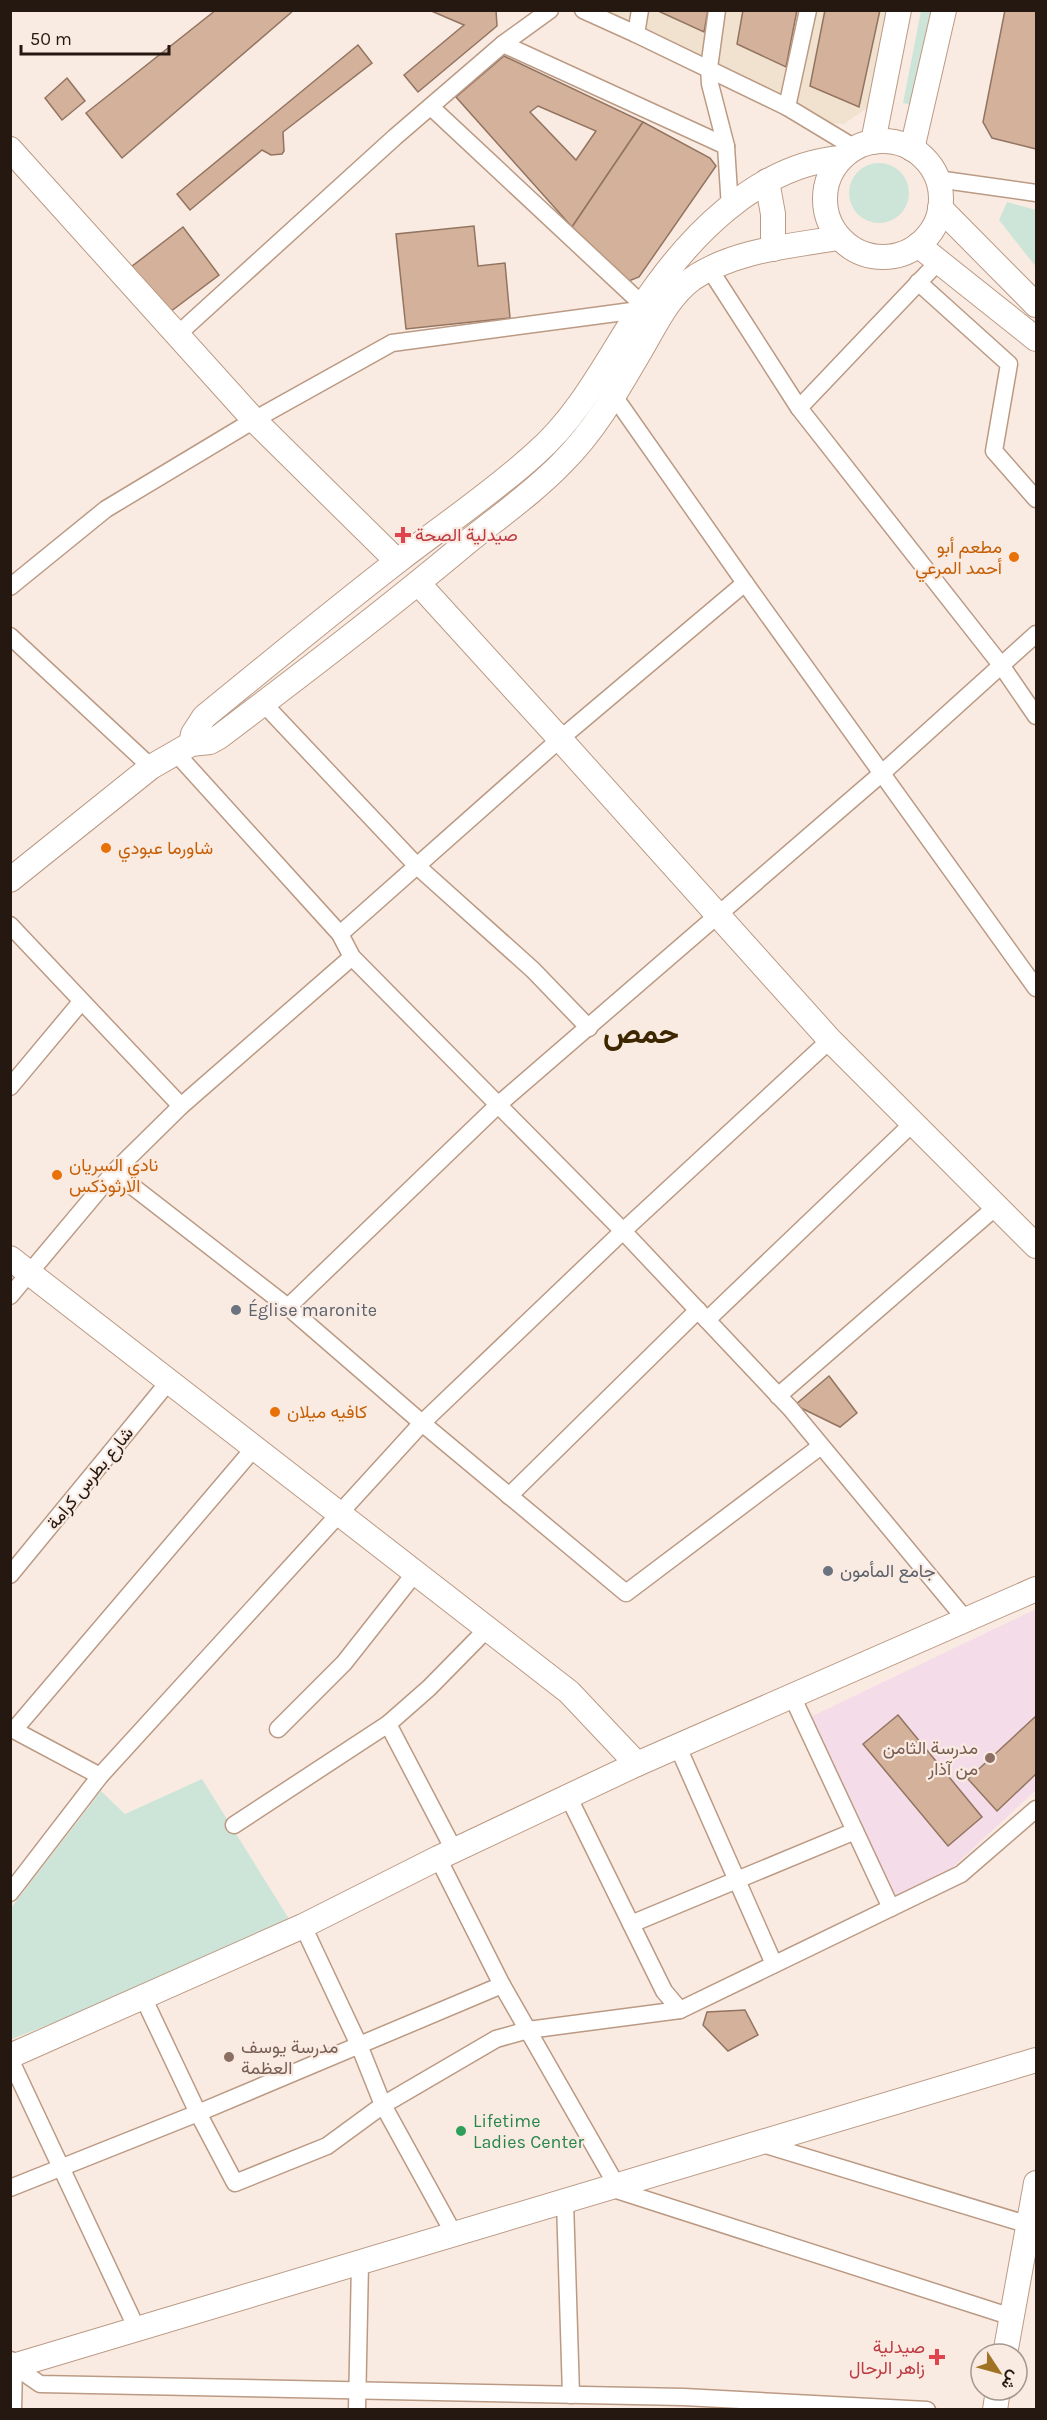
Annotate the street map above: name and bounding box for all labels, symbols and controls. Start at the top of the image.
scale bar [21,18,170,56]
text: 50 m [30,28,72,50]
place label: صيدلية الصحة [415,524,518,546]
marker: صيدلية الصحة [396,528,410,542]
place label: مطعم أبو أحمد المرعي [915,536,1002,583]
marker: مطعم أبو أحمد المرعي [1007,550,1021,564]
place label: شاورما عبودي [118,837,213,863]
marker: شاورما عبودي [99,841,113,855]
district label: حمص [603,1015,679,1051]
place label: نادي السريان الارثوذكس [69,1154,158,1197]
marker: نادي السريان الارثوذكس [50,1168,64,1182]
place label: Église maronite [248,1298,377,1321]
marker: Église maronite [229,1303,243,1317]
place label: كافيه ميلان [287,1401,367,1423]
marker: كافيه ميلان [268,1405,282,1419]
street label: شارع بطرس كرامة [42,1422,139,1534]
place label: جامع المأمون [840,1560,936,1583]
marker: جامع المأمون [821,1564,835,1578]
place label: مدرسة الثامن من آذار [883,1737,978,1780]
marker: مدرسة الثامن من آذار [983,1751,997,1765]
place label: مدرسة يوسف العظمة [241,2036,338,2079]
marker: مدرسة يوسف العظمة [222,2050,236,2064]
place label: Lifetime Ladies Center [473,2110,584,2153]
marker: Lifetime Ladies Center [454,2124,468,2138]
place label: صيدلية زاهر الرحال [849,2336,925,2379]
north arrow [969,2342,1029,2402]
marker: صيدلية زاهر الرحال [930,2350,944,2364]
text: ش [997,2367,1024,2394]

